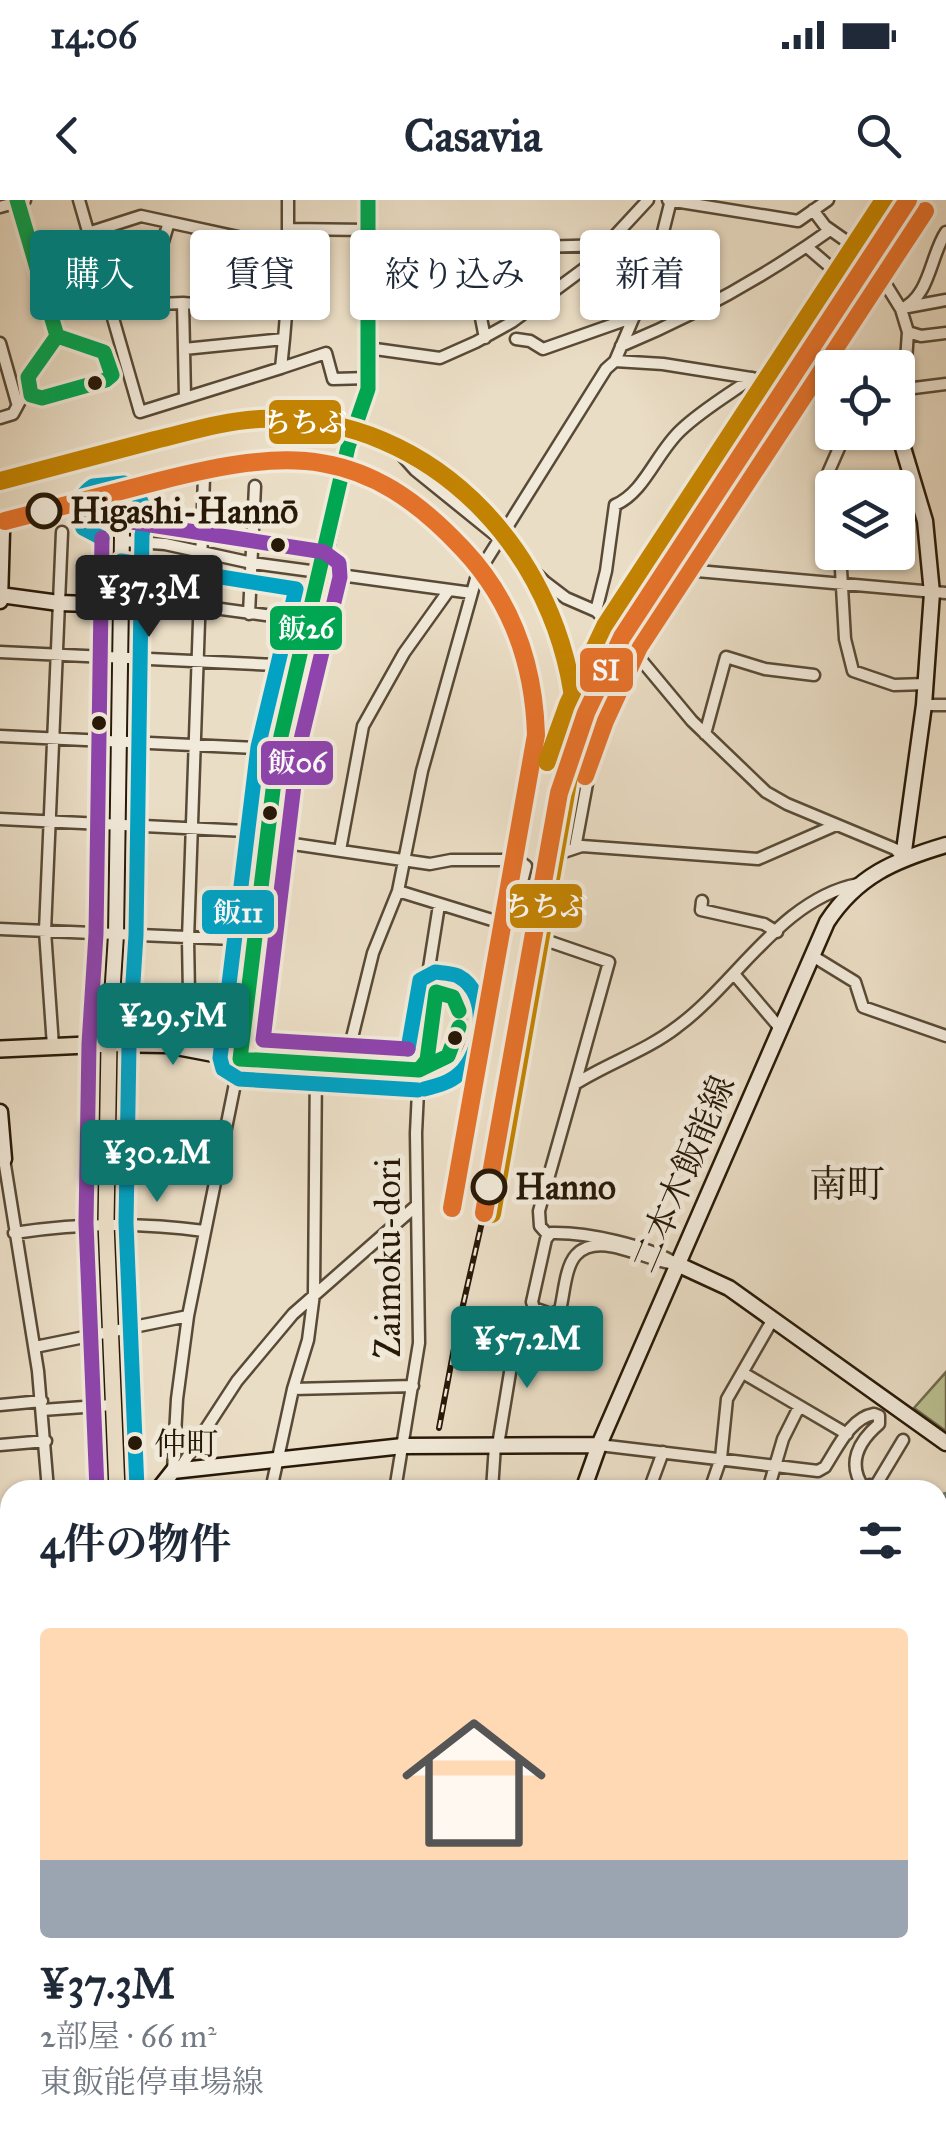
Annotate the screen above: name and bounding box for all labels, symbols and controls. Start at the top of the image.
text: 14:06 [50,12,137,58]
icon: back [40,108,95,163]
text: Casavia [404,108,542,163]
icon: search [851,108,906,163]
chip: 購入 [30,230,170,320]
chip: 賃貸 [190,230,330,320]
chip: 絞り込み [350,230,560,320]
chip: 新着 [580,230,720,320]
map controls [815,350,915,570]
button: locate [815,350,915,450]
unlabelled marker [85,373,105,393]
line badge: ちちぶ [267,398,343,446]
text: ちちぶ [263,405,347,440]
button: layers [815,470,915,570]
place label: Higashi-Hannō [70,490,298,533]
marker: Higashi-Hannō [27,494,61,528]
unlabelled marker [268,535,288,555]
pin: ¥37.3M [68,555,230,640]
text: ¥37.3M [98,568,200,607]
line badge: 飯26 [268,604,344,652]
text: 飯26 [278,611,336,646]
line badge: SI [578,646,635,694]
text: SI [592,653,620,688]
unlabelled marker [89,713,109,733]
line badge: 飯06 [259,739,335,787]
text: 飯06 [268,745,328,780]
unlabelled marker [260,803,280,823]
line badge: ちちぶ [508,882,584,930]
line badge: 飯11 [200,888,276,936]
text: ちちぶ [504,889,588,924]
text: 飯11 [213,895,263,930]
pin: ¥29.5M [92,983,254,1068]
text: ¥29.5M [119,996,227,1035]
unlabelled marker [445,1028,465,1048]
street label: 二本木飯能線 [623,1069,744,1279]
pin: ¥30.2M [76,1120,238,1205]
text: ¥30.2M [103,1133,211,1172]
street label: Zaimoku-dori [367,1157,410,1358]
district label: 南町 [809,1161,885,1207]
place label: Hanno [515,1166,616,1209]
marker: Hanno [472,1170,506,1204]
pin: ¥57.2M [446,1306,608,1391]
text: ¥57.2M [473,1319,581,1358]
place label: 仲町 [154,1425,218,1464]
marker: 仲町 [125,1433,145,1453]
icon: filters [853,1513,908,1568]
text: 4件の物件 [40,1518,231,1570]
icon: home [384,1693,564,1873]
text: ¥37.3M [40,1958,175,2010]
text: 2部屋 · 66 m² [40,2017,216,2056]
text: 東飯能停車場線 [40,2063,264,2102]

